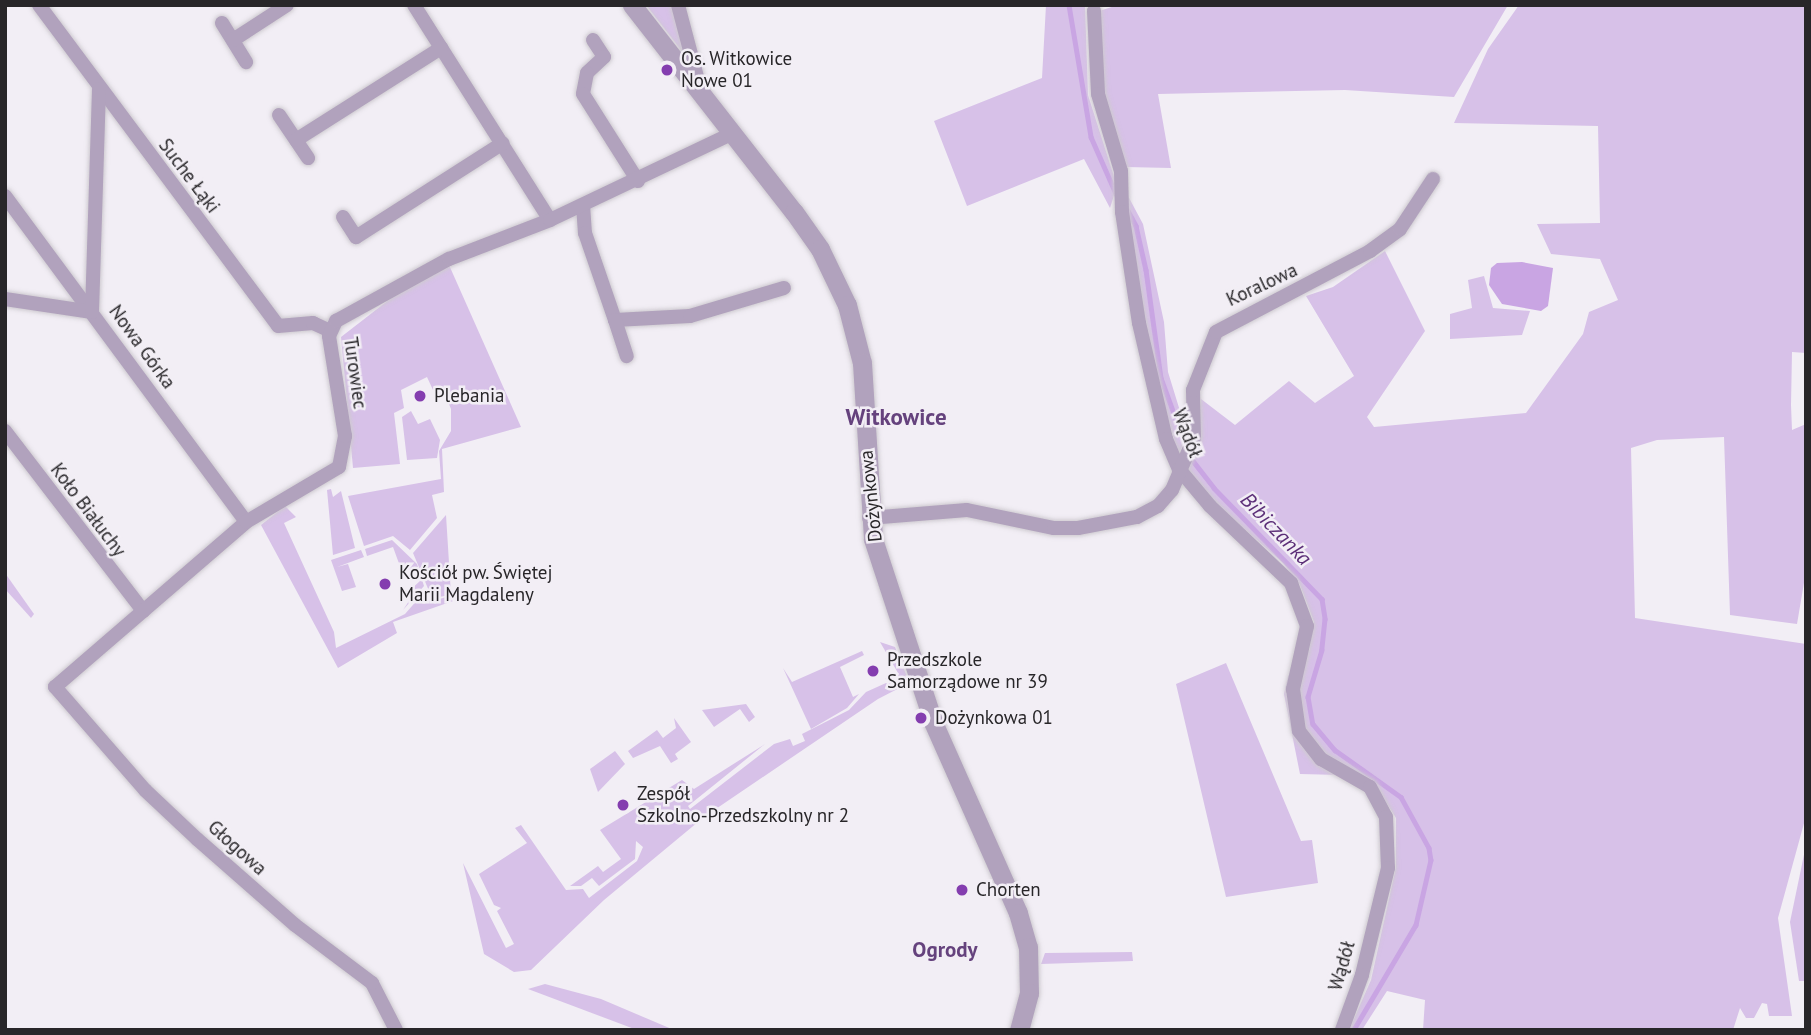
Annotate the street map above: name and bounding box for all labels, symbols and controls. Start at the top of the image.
place label: Os. Witkowice Nowe 01 [681,48,794,92]
marker: Os. Witkowice Nowe 01 [659,62,675,78]
street label: Suche Łąki [154,134,224,218]
street label: Koralowa [1223,259,1301,311]
street label: Nowa Górka [104,301,180,393]
street label: Turowiec [339,336,371,410]
place label: Plebania [434,385,504,407]
marker: Plebania [412,388,428,404]
district label: Witkowice [845,403,947,431]
street label: Wądół [1167,405,1207,461]
street label: Dożynkowa [855,449,887,543]
street label: Koło Białuchy [46,459,130,561]
water label: Bibiczanka [1235,487,1317,571]
place label: Kościół pw. Świętej Marii Magdaleny [399,562,554,606]
marker: Kościół pw. Świętej Marii Magdaleny [377,576,393,592]
place label: Przedszkole Samorządowe nr 39 [887,649,1048,693]
marker: Przedszkole Samorządowe nr 39 [865,663,881,679]
place label: Dożynkowa 01 [935,707,1053,729]
marker: Dożynkowa 01 [913,710,929,726]
place label: Zespół Szkolno-Przedszkolny nr 2 [637,783,850,827]
marker: Zespół Szkolno-Przedszkolny nr 2 [615,797,631,813]
street label: Głogowa [203,816,271,880]
place label: Chorten [976,879,1041,901]
marker: Chorten [954,882,970,898]
district label: Ogrody [912,937,978,963]
street label: Wądół [1324,939,1360,993]

